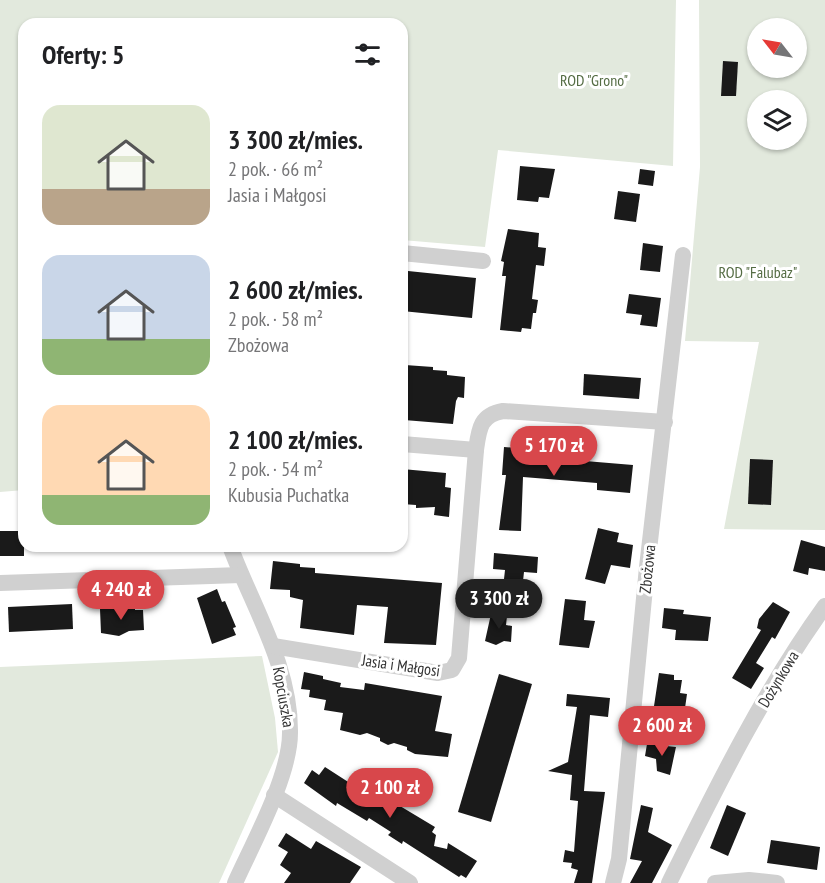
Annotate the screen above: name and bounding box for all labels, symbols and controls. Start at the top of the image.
north arrow [747,18,807,78]
map controls [747,18,807,150]
text: Oferty: 5 [42,38,124,71]
icon: filters [351,38,384,71]
park label: ROD "Grono" [560,70,628,90]
button: layers [747,90,807,150]
text: 3 300 zł/mies. [228,123,363,156]
icon: home [90,129,162,201]
text: 2 pok. · 66 m² [228,156,323,182]
text: Jasia i Małgosi [228,182,327,208]
park label: ROD "Falubaz" [719,262,797,282]
text: 2 600 zł/mies. [228,273,363,306]
icon: home [90,279,162,351]
text: 2 pok. · 58 m² [228,306,323,332]
text: Zbożowa [228,332,289,358]
text: 2 100 zł/mies. [228,423,363,456]
pin: 5 170 zł [492,426,616,477]
icon: home [90,429,162,501]
text: 5 170 zł [524,432,584,458]
text: 2 pok. · 54 m² [228,456,323,482]
text: Kubusia Puchatka [228,482,349,508]
street label: Zbożowa [635,544,659,594]
pin: 4 240 zł [59,570,183,621]
text: 4 240 zł [91,576,151,602]
pin: 3 300 zł [437,579,561,630]
text: 3 300 zł [469,585,529,611]
street label: Dożynkowa [753,647,803,711]
street label: Jasia i Małgosi [360,649,441,680]
street label: Kopciuszka [269,665,299,729]
pin: 2 600 zł [600,706,724,757]
text: 2 600 zł [632,712,692,738]
pin: 2 100 zł [328,768,452,819]
text: 2 100 zł [360,774,420,800]

